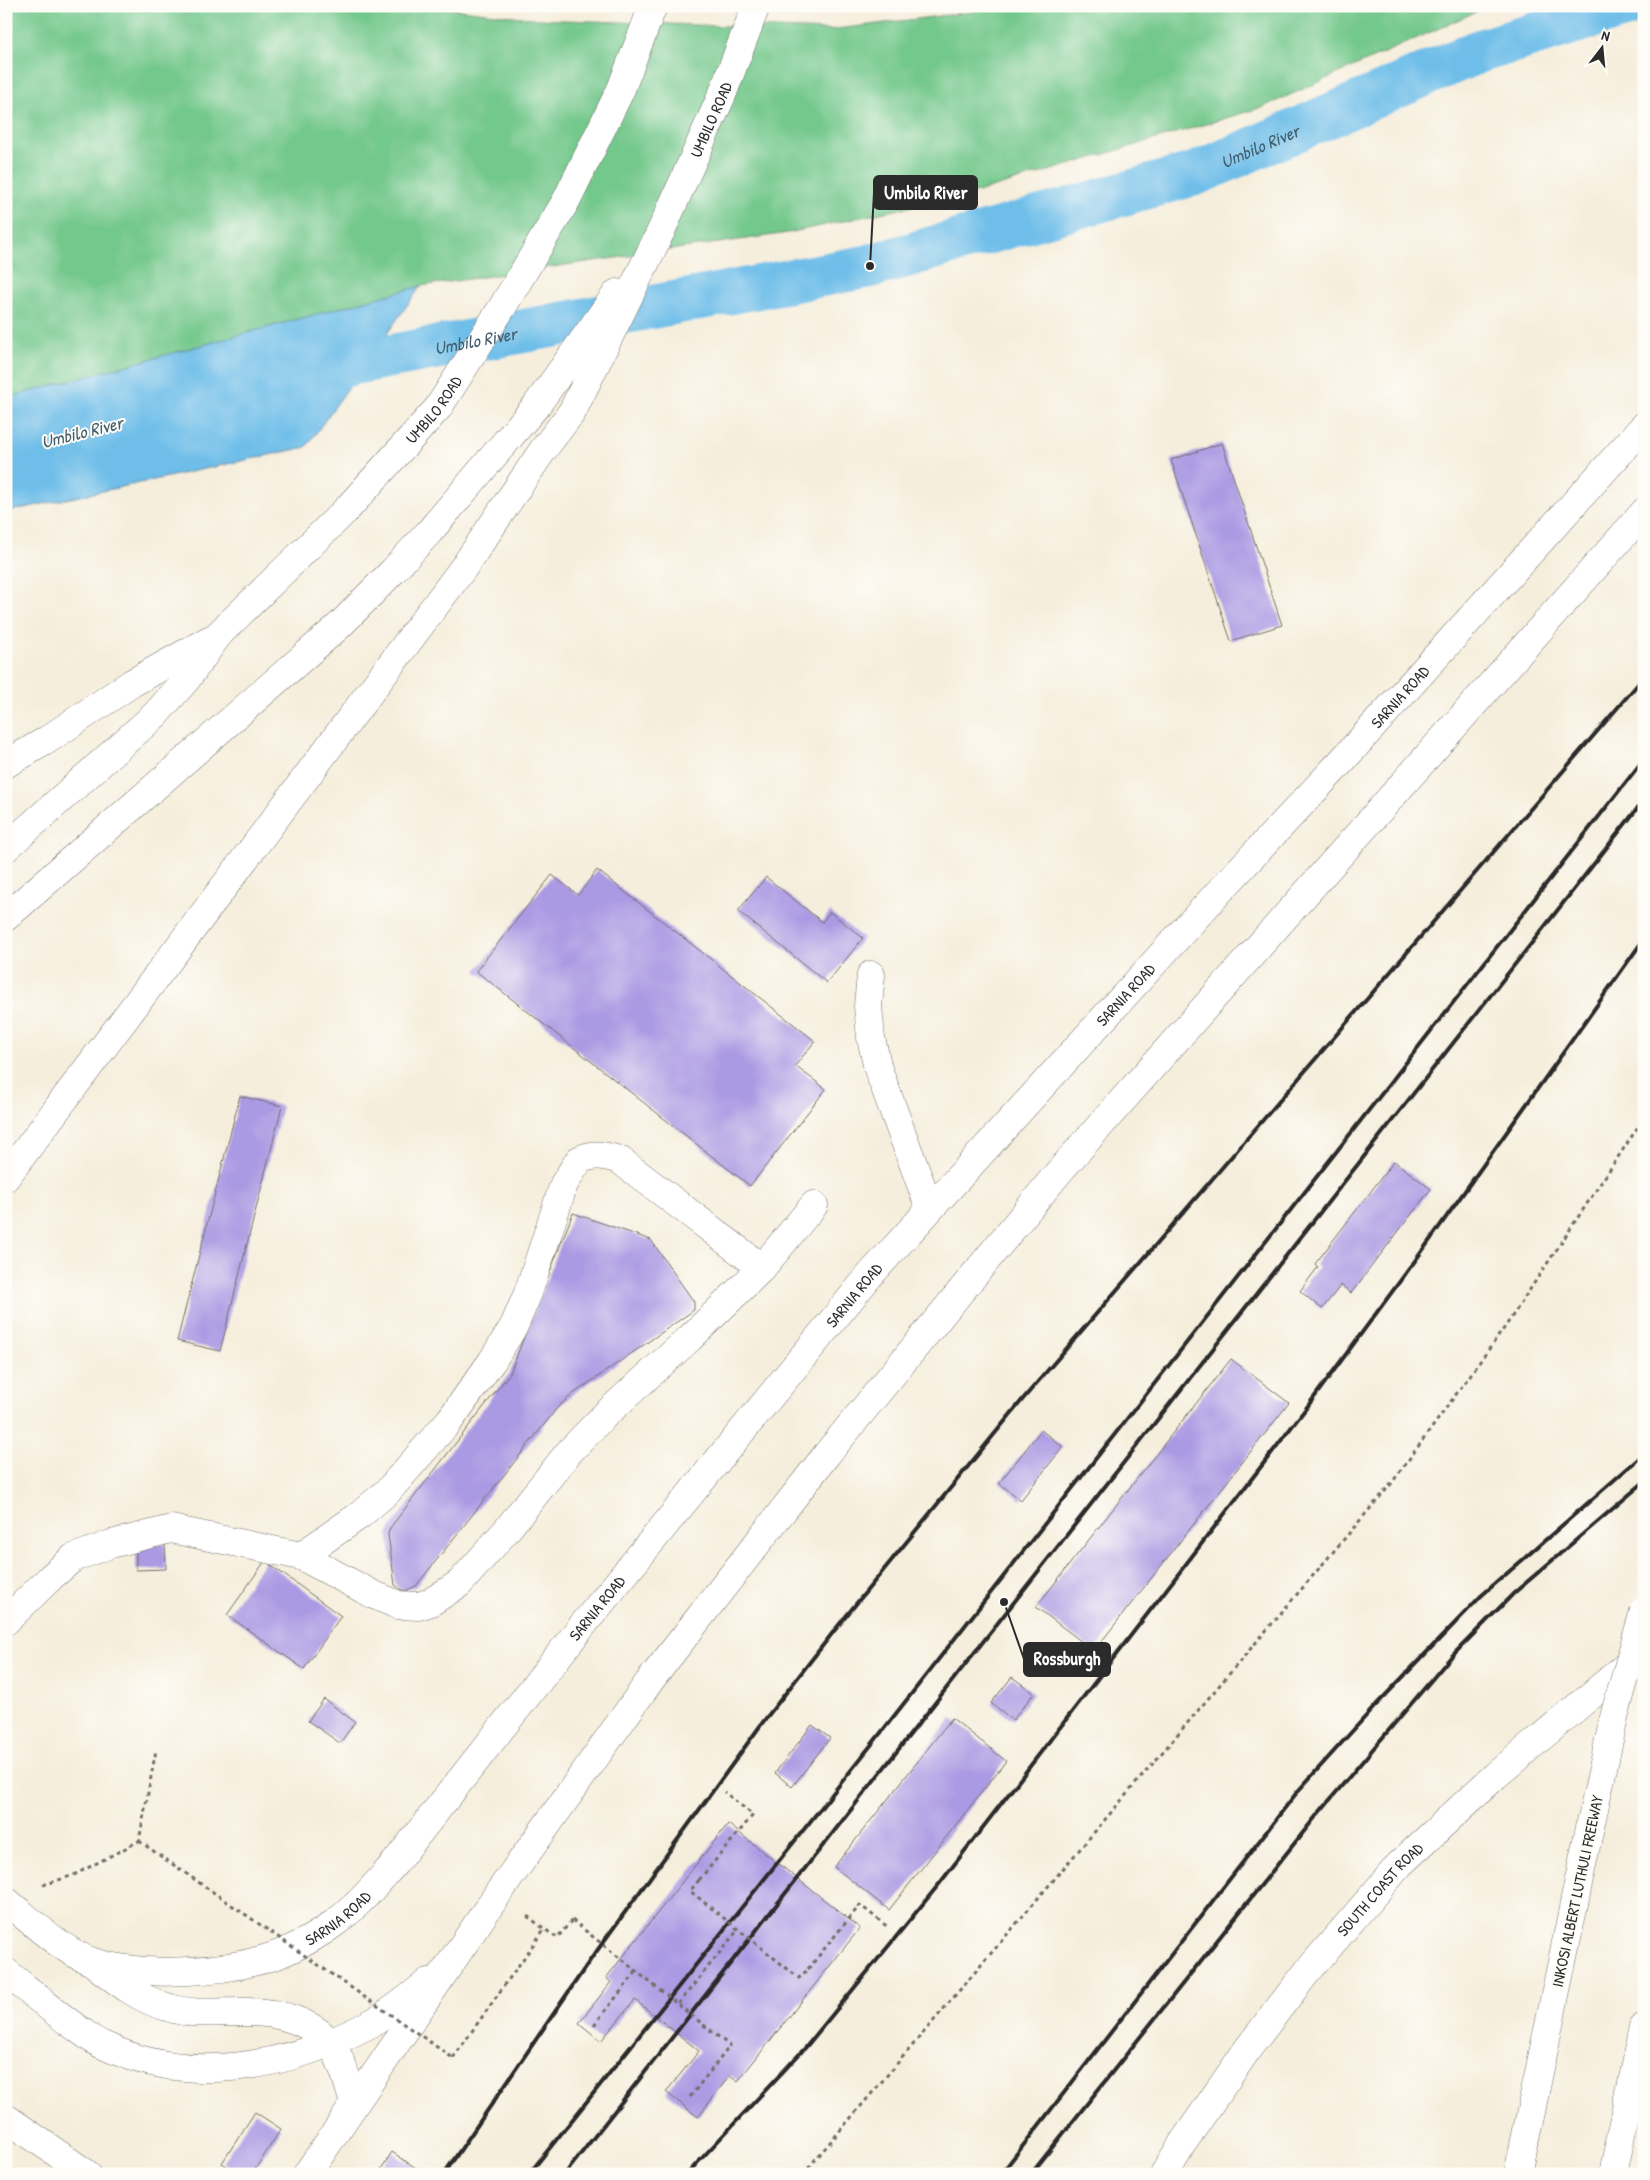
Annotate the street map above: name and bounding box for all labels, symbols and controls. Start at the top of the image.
north arrow [1578,22,1628,72]
text: N [1600,25,1612,45]
street label: UMBILO ROAD [684,78,737,161]
water label: Umbilo River [1217,117,1305,174]
callout: Umbilo River [874,176,977,209]
text: Umbilo River [884,180,968,205]
water label: Umbilo River [432,320,521,360]
street label: UMBILO ROAD [400,371,467,448]
water label: Umbilo River [39,409,127,454]
street label: SARNIA ROAD [1366,660,1434,733]
street label: SARNIA ROAD [1091,958,1160,1031]
street label: SARNIA ROAD [821,1258,887,1332]
street label: SARNIA ROAD [564,1571,630,1645]
callout: Rossburgh [1024,1643,1110,1676]
text: Rossburgh [1034,1646,1101,1672]
street label: INKOSI ALBERT LUTHULI FREEWAY [1546,1793,1608,1989]
street label: SOUTH COAST ROAD [1332,1837,1428,1941]
street label: SARNIA ROAD [301,1885,376,1951]

